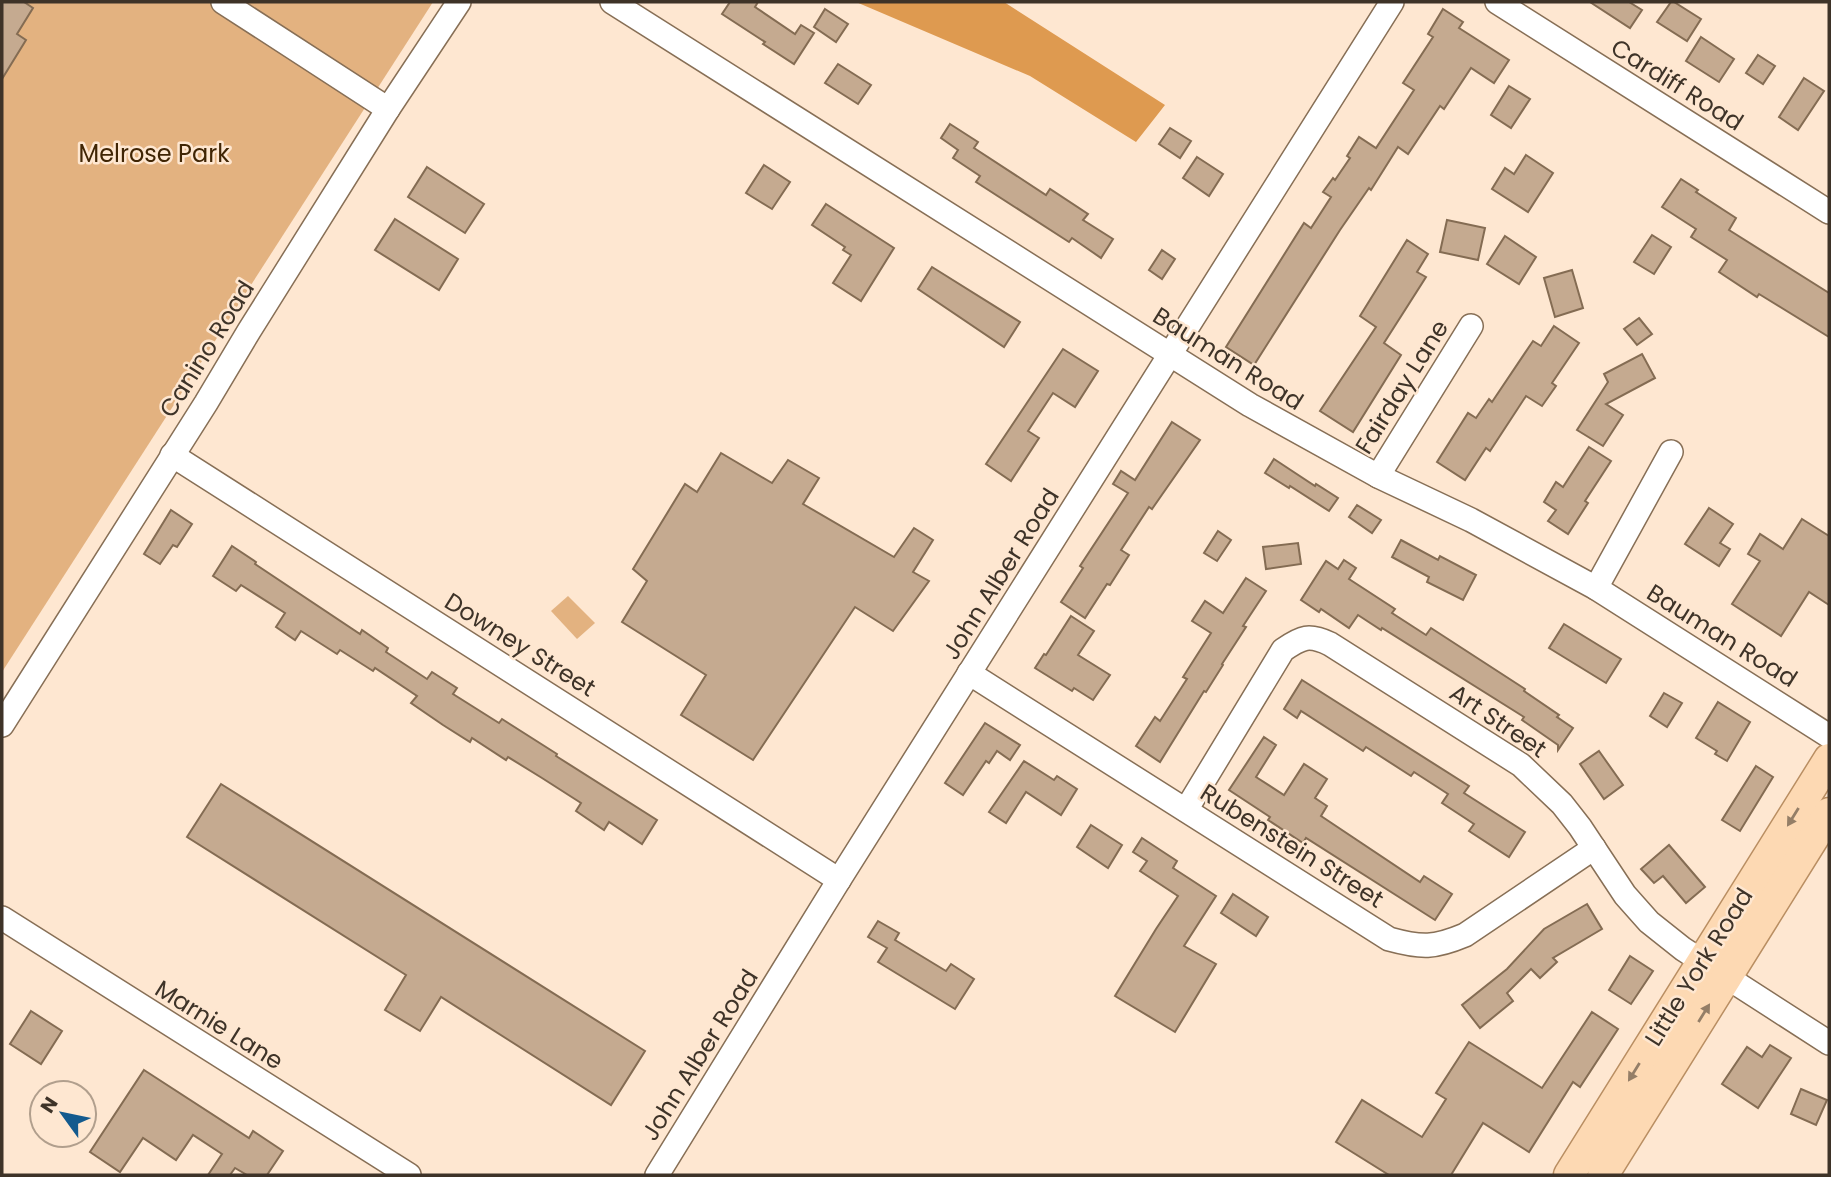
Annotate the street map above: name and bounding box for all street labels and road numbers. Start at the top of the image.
street label: Cardiff Road [1605,31,1750,138]
street label: Canino Road [151,274,262,423]
street label: Bauman Road [1147,299,1310,418]
street label: Fairday Lane [1347,313,1456,460]
street label: John Alber Road [935,482,1067,666]
street label: Bauman Road [1641,576,1804,695]
street label: Downey Street [438,585,602,704]
street label: Art Street [1443,676,1553,765]
street label: Rubenstein Street [1194,776,1390,915]
street label: Little York Road [1637,881,1760,1052]
street label: John Alber Road [634,963,766,1147]
street label: Marnie Lane [149,972,290,1077]

